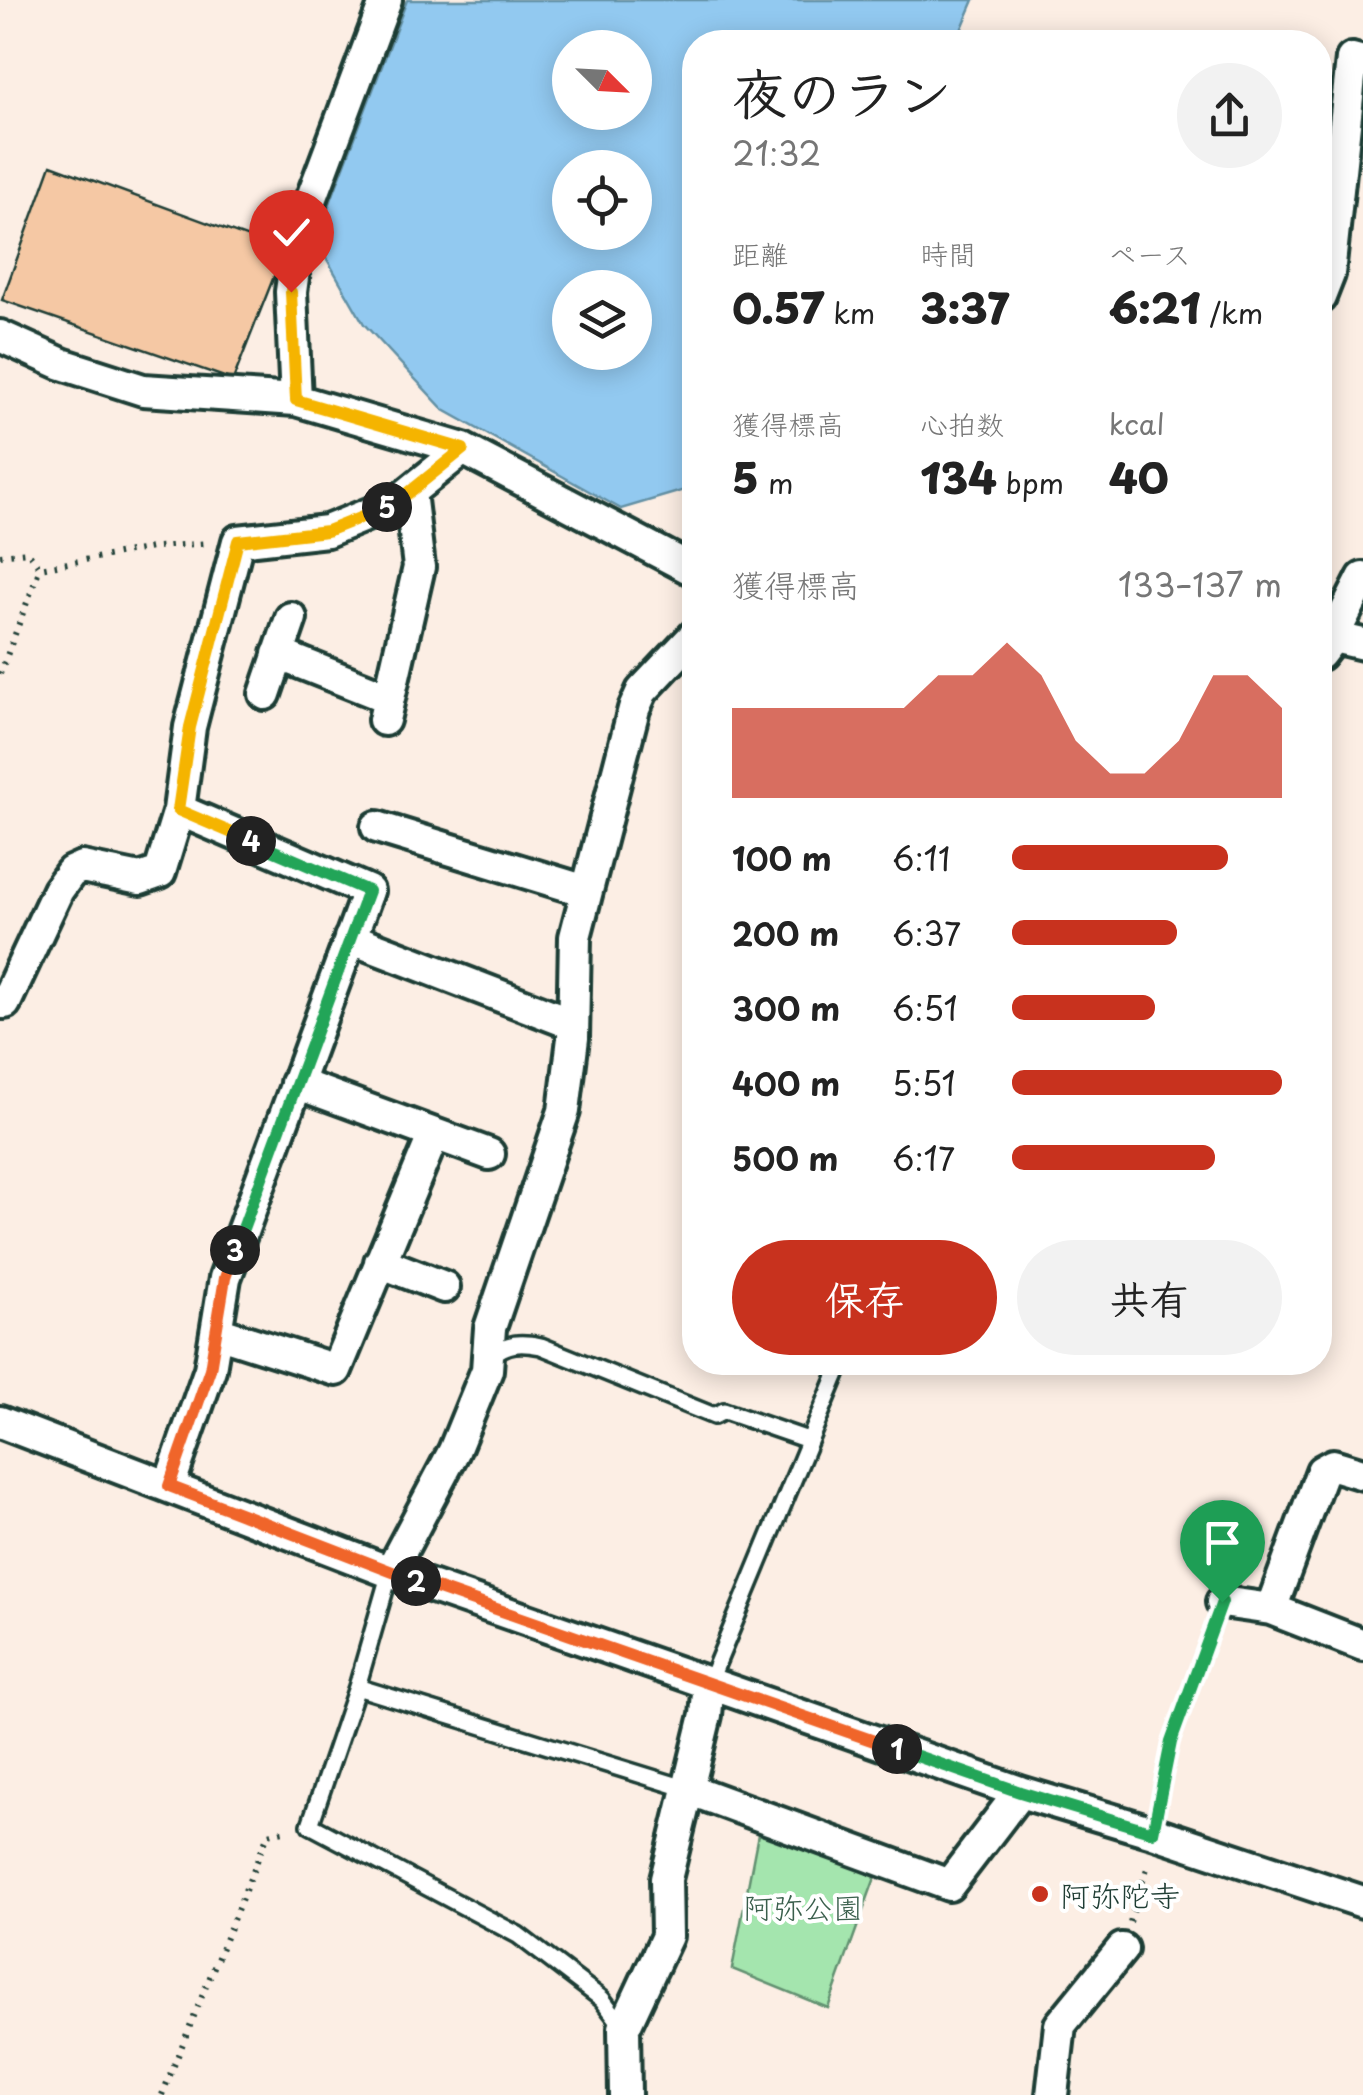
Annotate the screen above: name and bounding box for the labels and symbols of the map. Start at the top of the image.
north arrow [552,30,652,130]
pin [249,190,334,293]
pin: 5 [362,482,412,532]
pin: 4 [226,816,276,866]
pin: 3 [210,1225,260,1275]
pin [1180,1500,1265,1603]
pin: 2 [391,1556,441,1606]
pin: 1 [872,1724,922,1774]
place label: 阿弥陀寺 [1060,1872,1180,1917]
marker: 阿弥陀寺 [1029,1883,1051,1905]
park label: 阿弥公園 [743,1884,863,1929]

